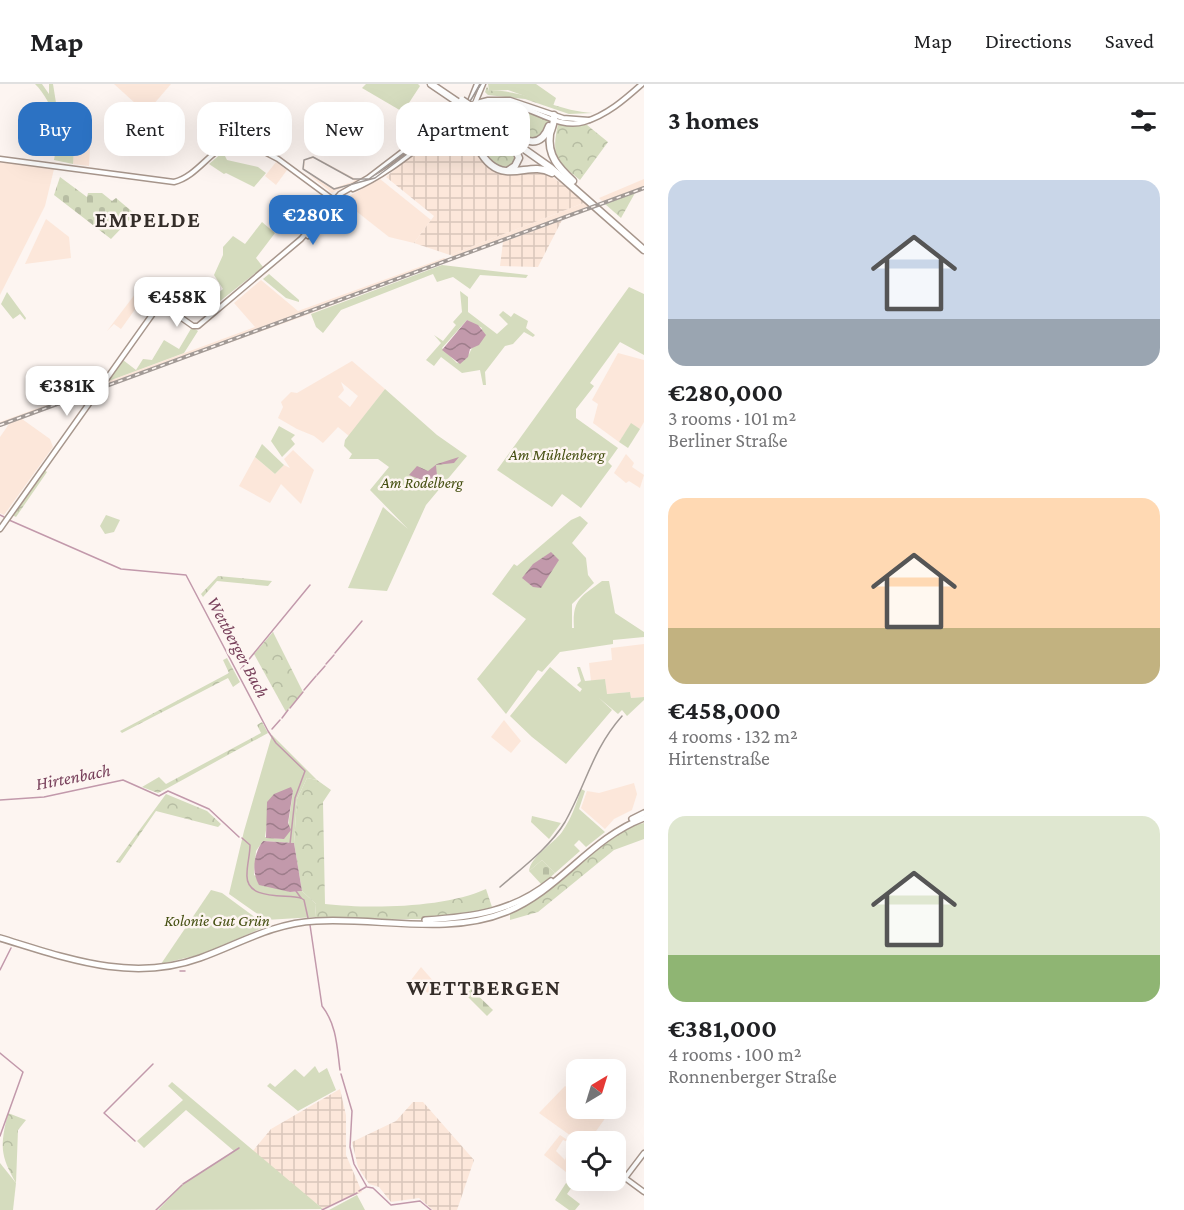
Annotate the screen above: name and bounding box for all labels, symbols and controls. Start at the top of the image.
text: Map [30,26,83,57]
text: Map [914,29,952,53]
text: Directions [985,29,1072,53]
text: Saved [1105,29,1154,53]
chip: Buy [18,102,92,156]
chip: Rent [104,102,185,156]
chip: Filters [197,102,292,156]
chip: New [304,102,384,156]
chip: Apartment [396,102,530,156]
icon: filters [1127,104,1160,137]
text: 3 homes [668,106,759,135]
pin: €280K [271,195,355,246]
text: €280K [283,203,343,225]
district label: EMPELDE [95,207,201,232]
icon: home [860,219,968,327]
pin: €458K [135,277,219,328]
text: €458K [148,285,206,307]
pin: €381K [25,366,109,417]
text: €381K [40,374,94,396]
text: €280,000 [668,378,783,407]
text: 3 rooms · 101 m² [668,407,796,429]
text: Berliner Straße [668,429,787,451]
park label: Am Mühlenberg [508,446,606,464]
park label: Am Rodelberg [380,474,464,492]
icon: home [860,537,968,645]
water label: Wettberger Bach [203,593,273,701]
text: €458,000 [668,696,781,725]
text: 4 rooms · 132 m² [668,725,798,747]
text: Hirtenstraße [668,747,770,769]
water label: Hirtenbach [34,760,112,794]
icon: home [860,855,968,963]
park label: Kolonie Gut Grün [164,912,270,929]
district label: WETTBERGEN [406,975,561,1000]
text: €381,000 [668,1014,777,1043]
text: 4 rooms · 100 m² [668,1043,802,1065]
north arrow [566,1059,626,1119]
map controls [566,1059,626,1191]
text: Ronnenberger Straße [668,1065,837,1087]
button: locate [566,1131,626,1191]

